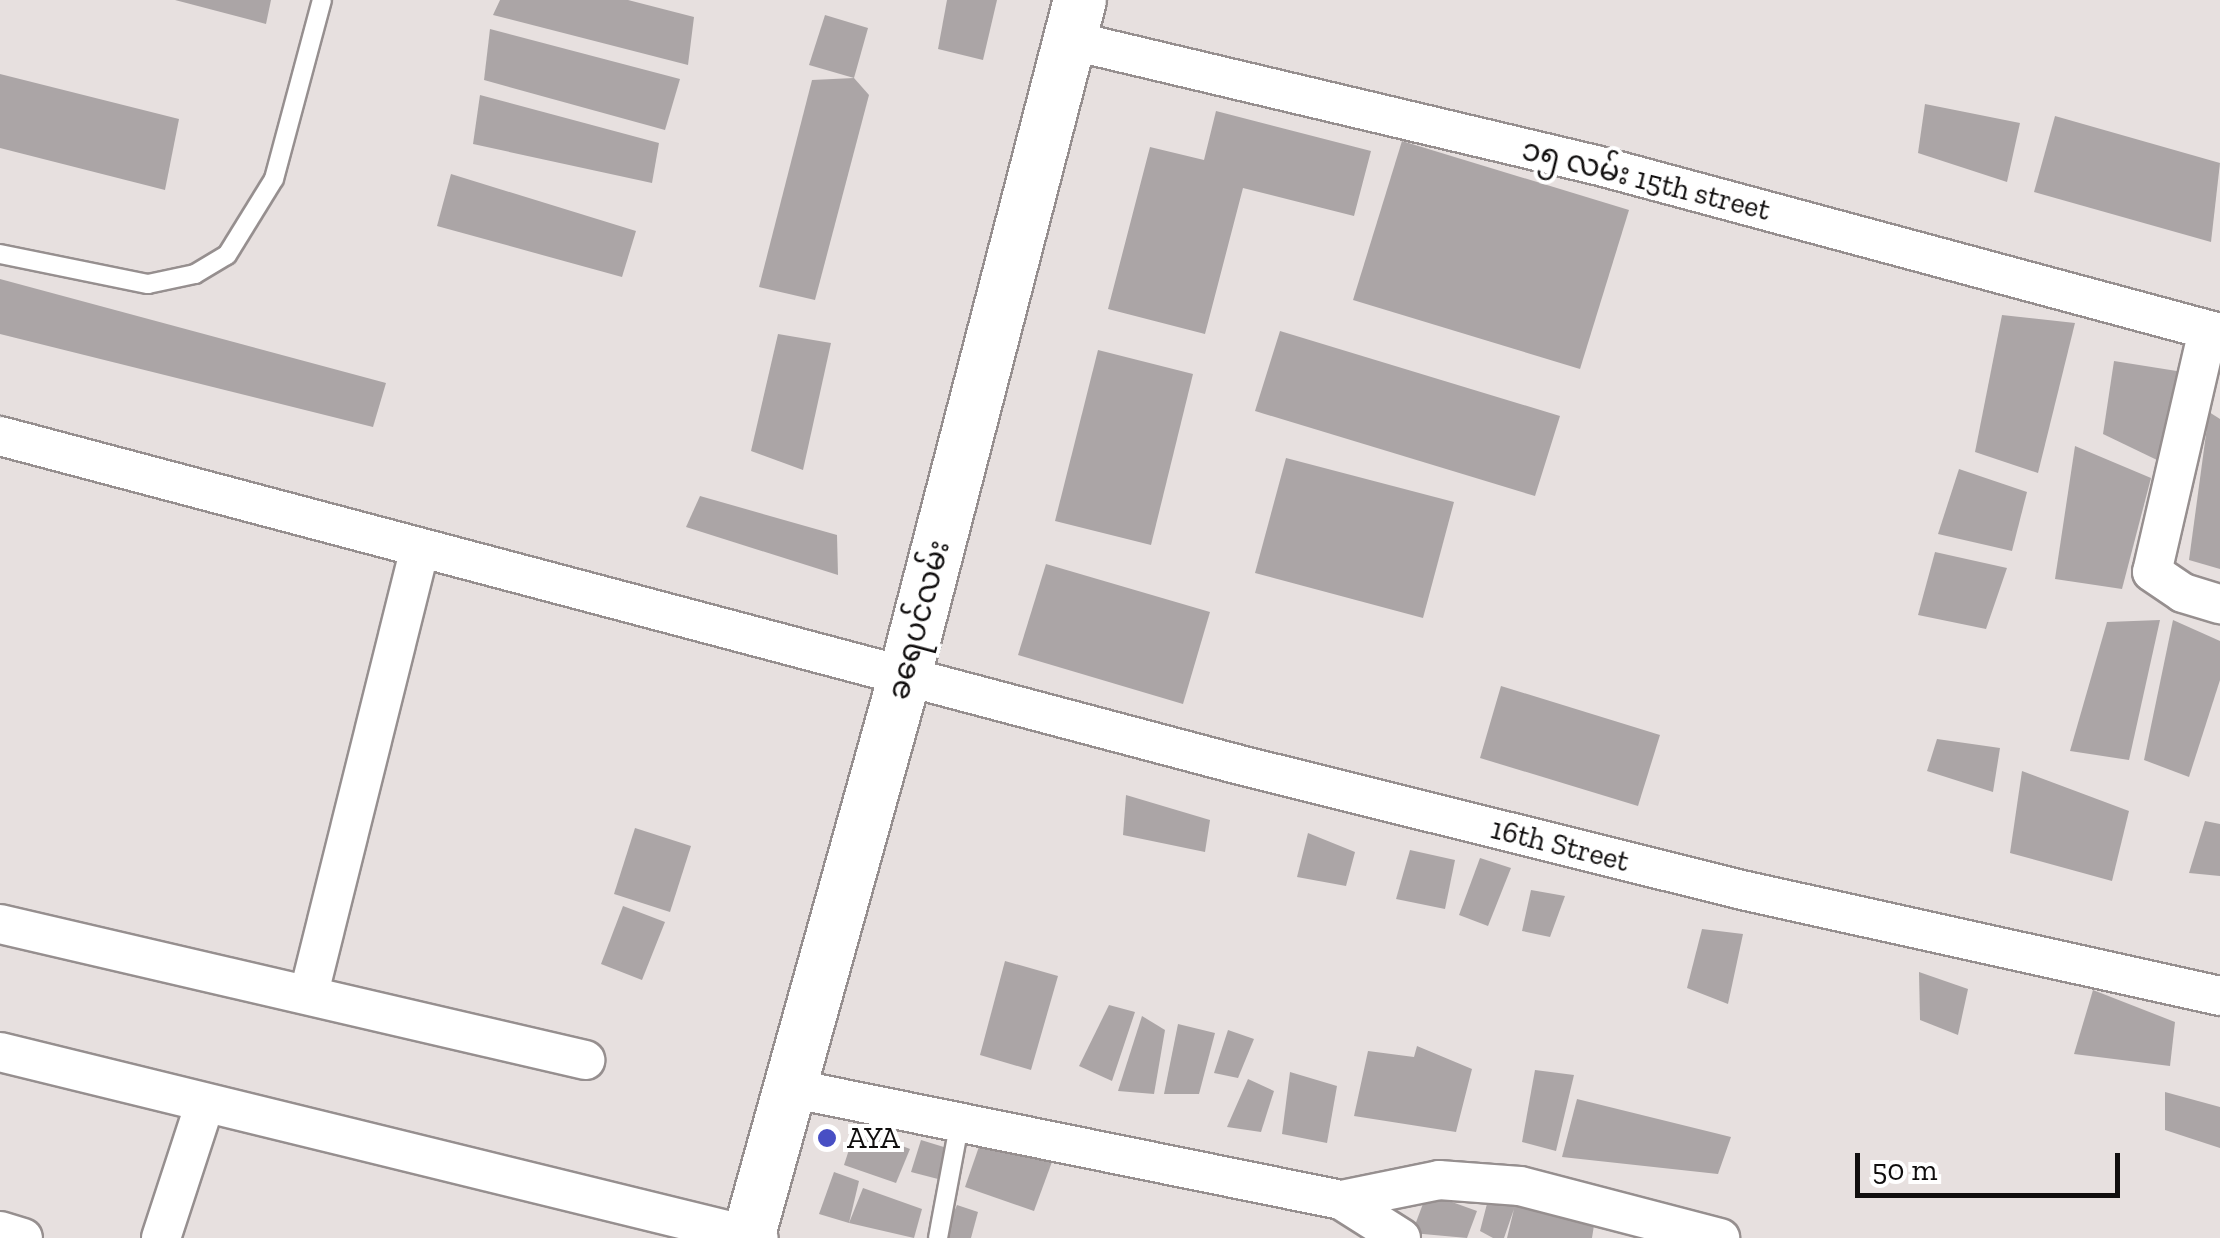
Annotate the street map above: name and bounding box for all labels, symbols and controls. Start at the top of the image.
street label: ၁၅ လမ်း 15th street [1518,132,1774,228]
street label: ခရေပင်လမ်း [880,536,958,704]
street label: 16th Street [1487,810,1633,880]
place label: AYA [847,1120,900,1156]
marker: AYA [816,1127,838,1149]
scale bar [1860,1133,2125,1195]
text: 50 m [1872,1152,1937,1188]

